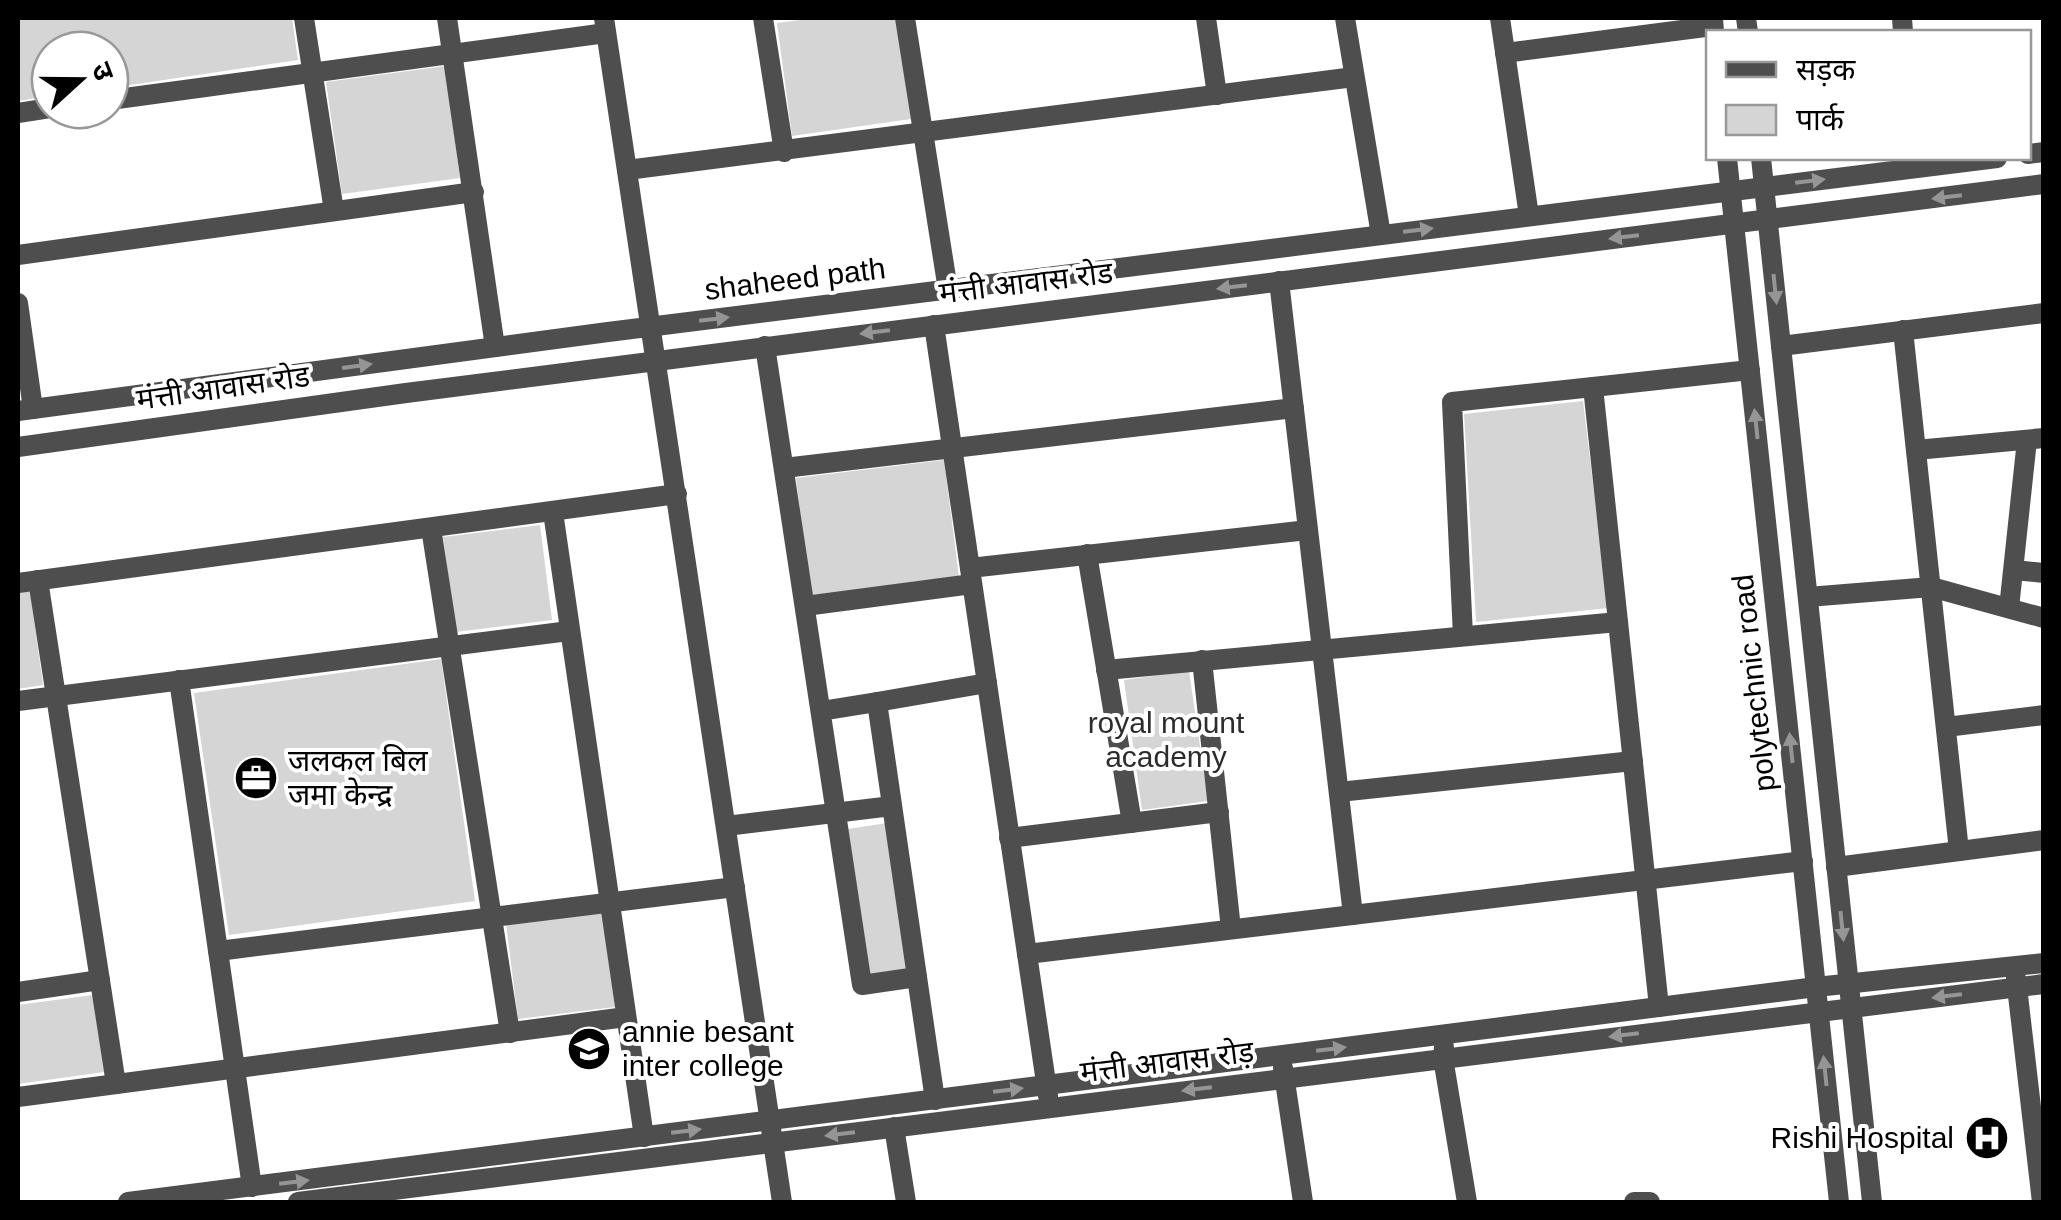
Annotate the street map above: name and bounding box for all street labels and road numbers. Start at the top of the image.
street label: shaheed path [703,251,887,306]
street label: मंत्ती आवास रोड [937,255,1116,310]
street label: मंत्ती आवास रोड [134,359,313,416]
street label: polytechnic road [1726,573,1781,793]
street label: मंत्ती आवास रोड़ [1078,1034,1257,1090]

